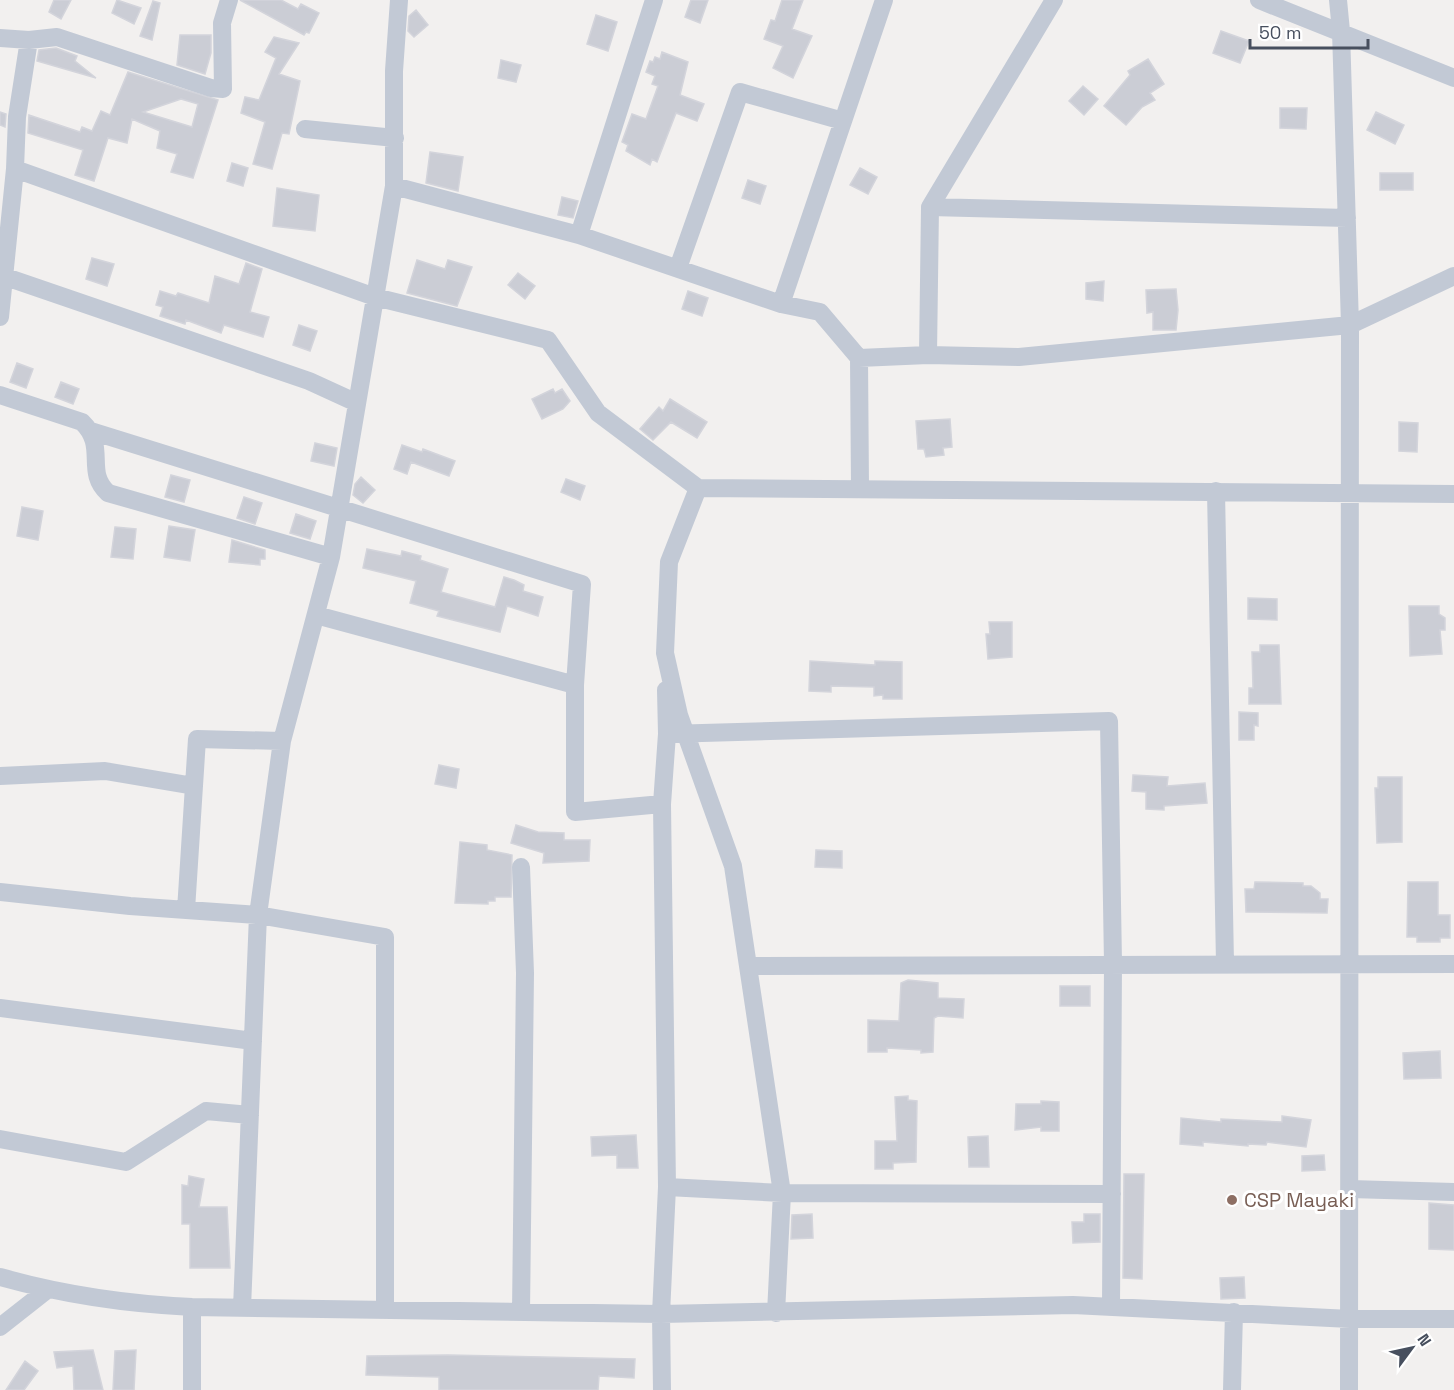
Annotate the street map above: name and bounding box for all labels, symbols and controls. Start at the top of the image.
scale bar [1250,12,1368,50]
text: 50 m [1259,21,1301,44]
place label: CSP Mayaki [1244,1187,1354,1213]
marker: CSP Mayaki [1225,1193,1239,1207]
north arrow [1382,1318,1442,1378]
text: N [1412,1330,1436,1350]

